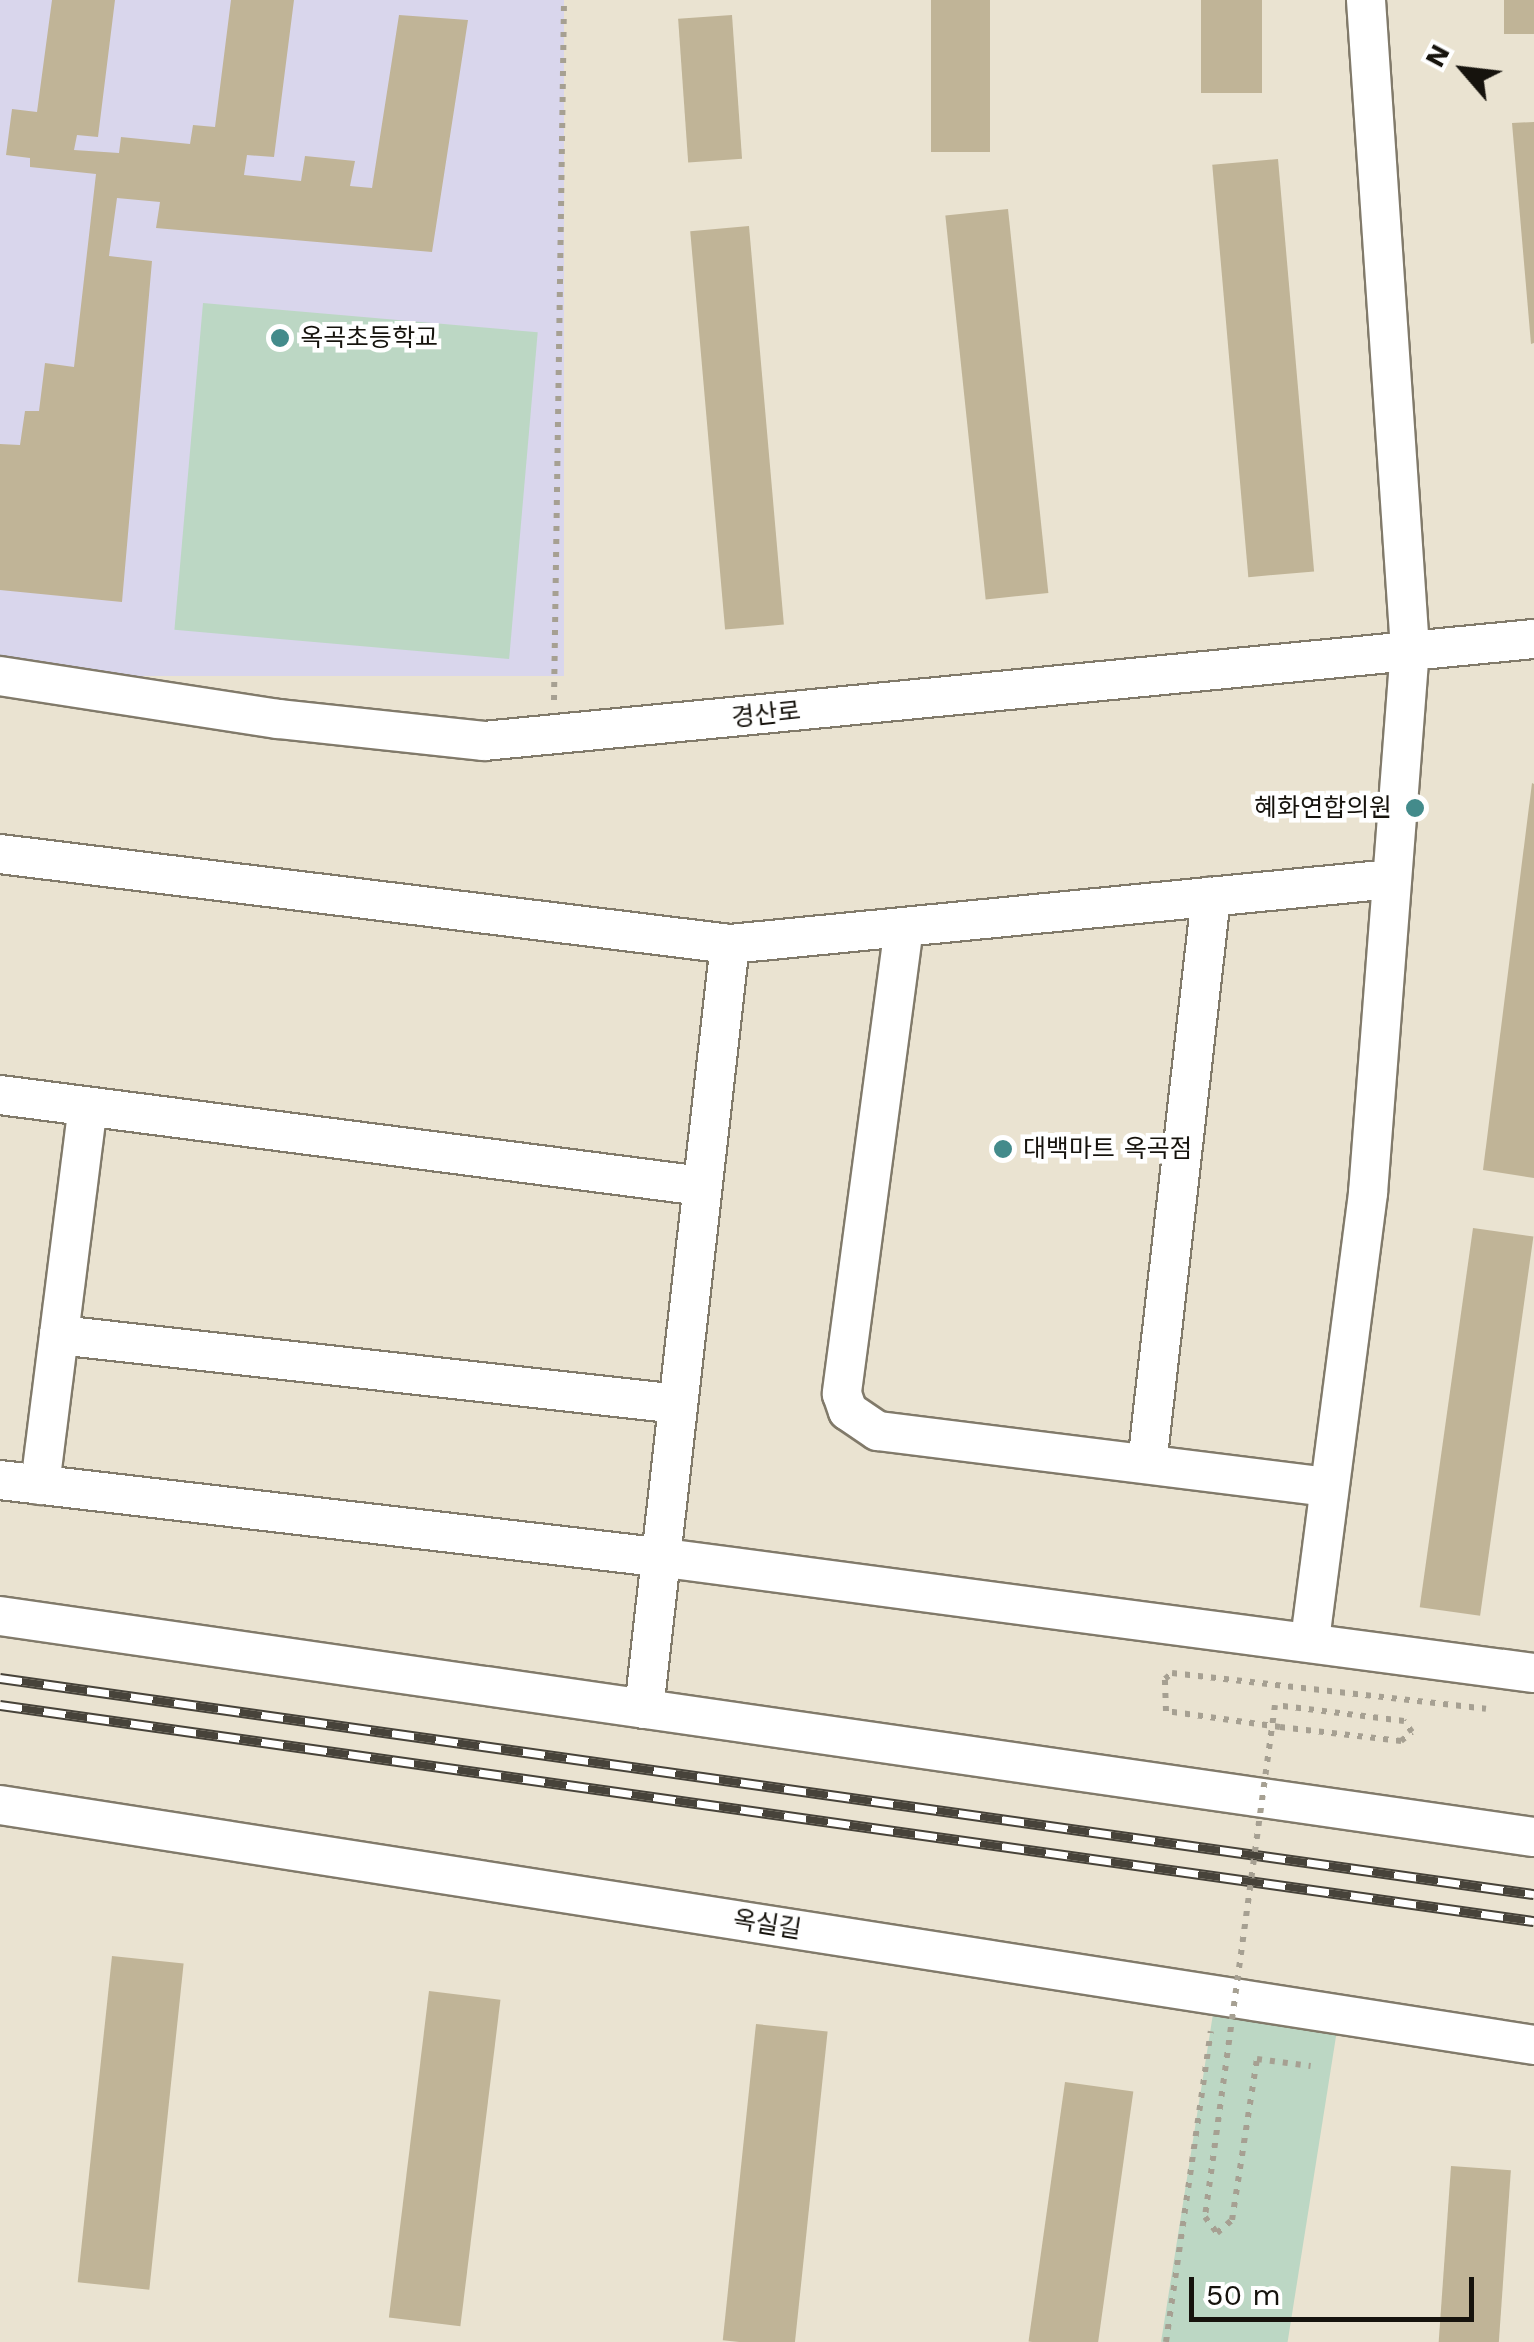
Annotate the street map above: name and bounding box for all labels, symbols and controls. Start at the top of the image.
north arrow [1414,20,1514,120]
text: N [1418,39,1457,73]
place label: 옥곡초등학교 [300,323,438,353]
marker: 옥곡초등학교 [269,327,291,349]
street label: 경산로 [730,696,802,734]
place label: 혜화연합의원 [1254,793,1392,823]
marker: 혜화연합의원 [1402,795,1428,821]
place label: 대백마트 옥곡점 [1023,1134,1193,1164]
marker: 대백마트 옥곡점 [992,1138,1014,1160]
street label: 옥실길 [731,1905,803,1945]
scale bar [1194,2257,1479,2319]
text: 50 m [1206,2277,1281,2312]

